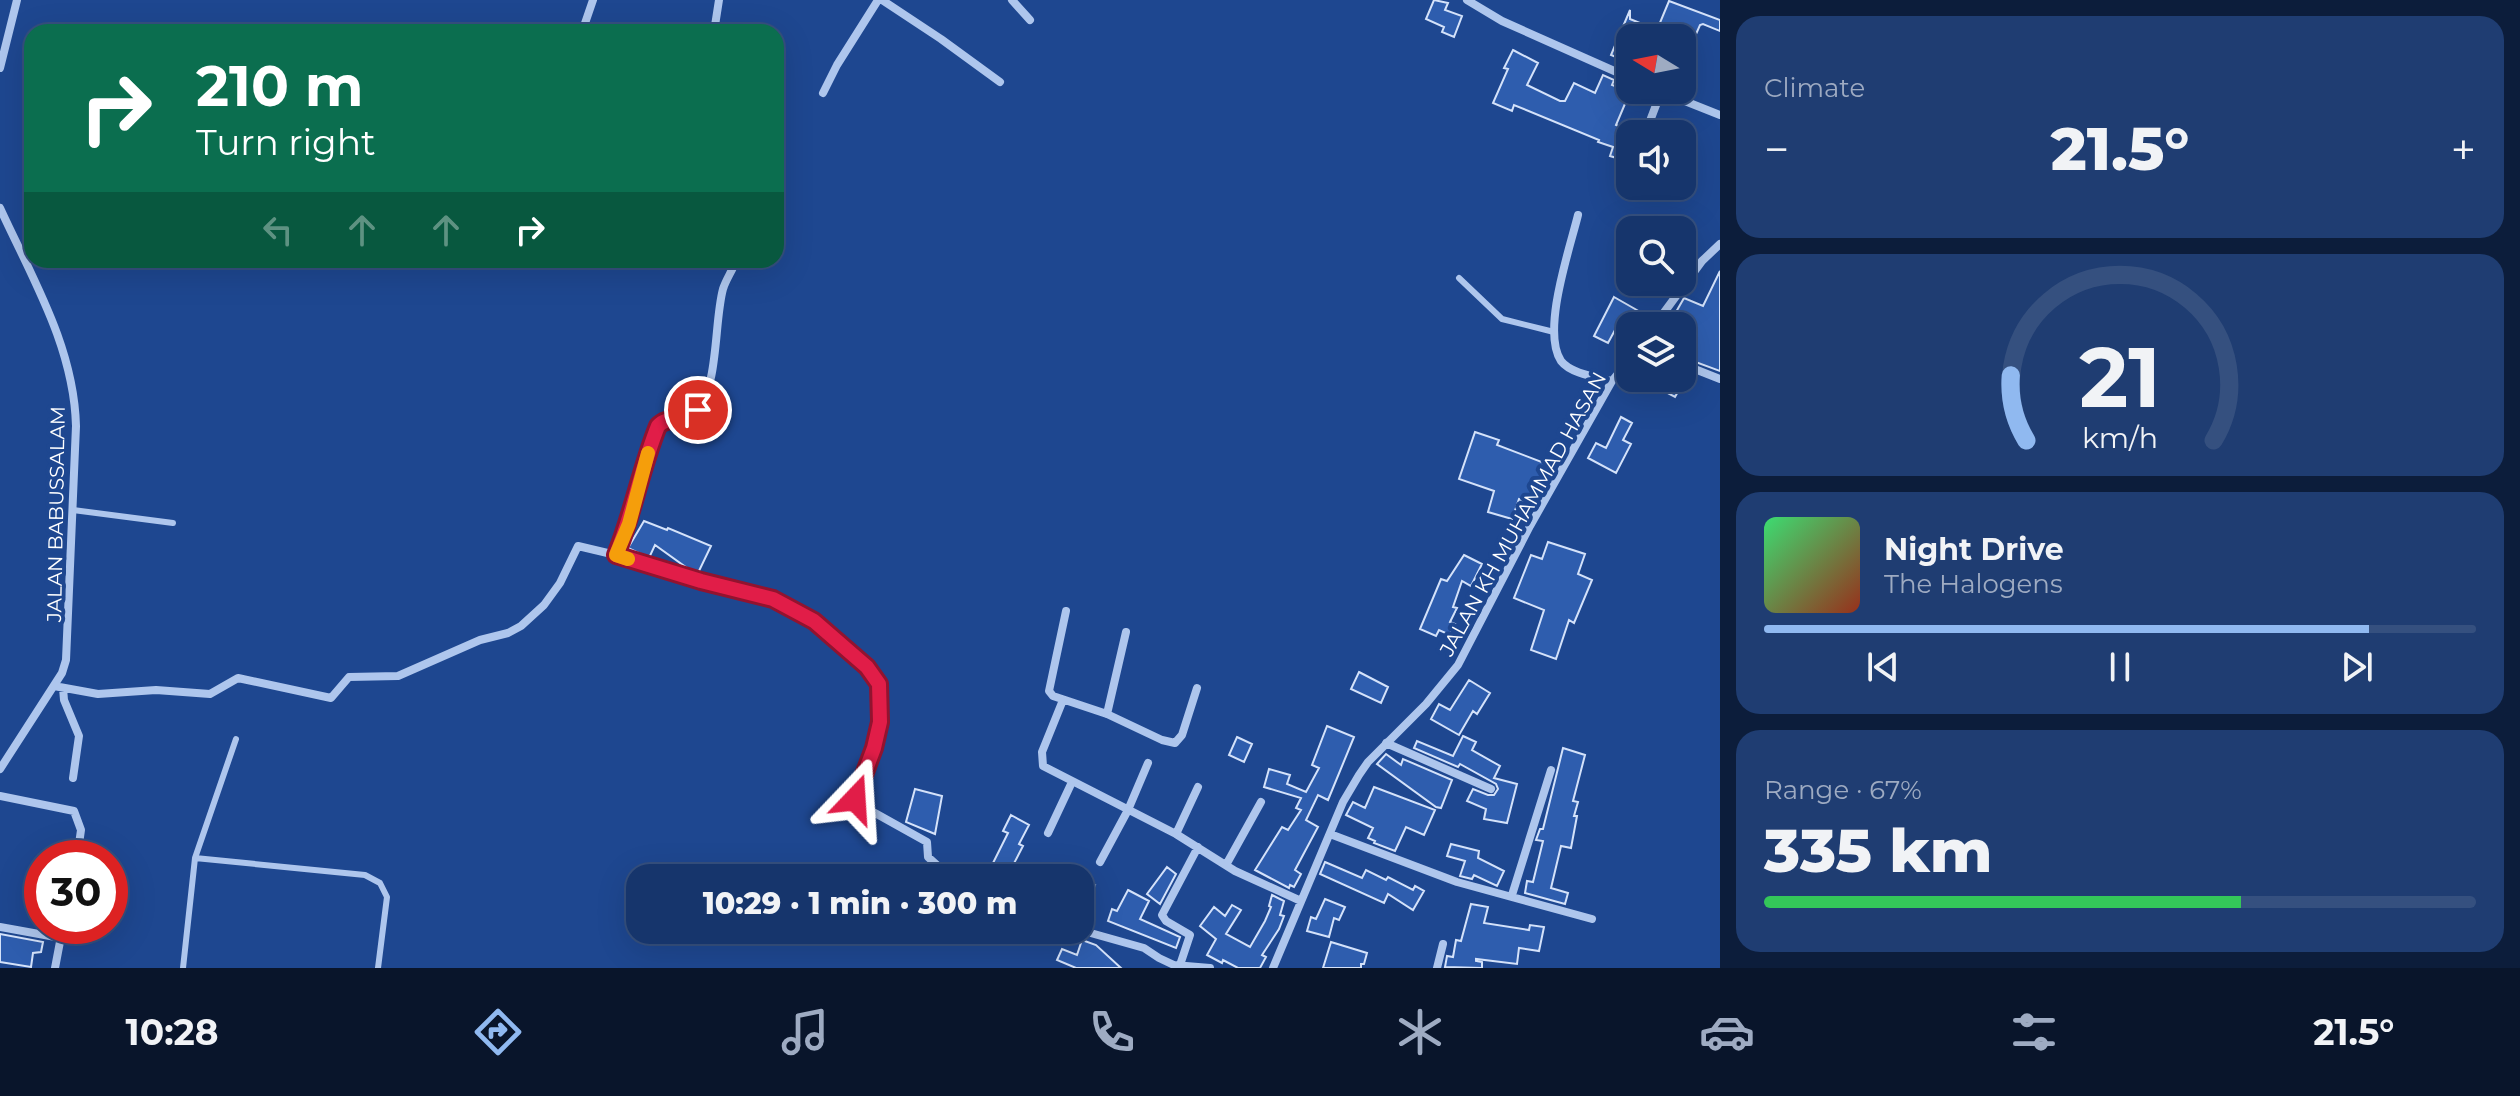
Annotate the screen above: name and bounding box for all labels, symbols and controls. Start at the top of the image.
north arrow [1616,24,1696,104]
map controls [1616,24,1696,392]
text: 210 m [196,52,364,120]
icon: right [64,56,168,160]
text: Climate [1764,72,1865,104]
text: 21.5° [2051,112,2189,185]
text: Turn right [196,120,376,164]
button: sound [1616,120,1696,200]
text: − [1764,122,1789,176]
text: + [2451,122,2476,176]
icon: left [256,208,300,252]
icon: ahead [340,208,384,252]
icon: ahead [424,208,468,252]
icon: right [508,208,552,252]
button: search [1616,216,1696,296]
button: layers [1616,312,1696,392]
text: 21 [2079,326,2161,428]
street label: JALAN KH MUHAMMAD HASAN [1434,368,1611,661]
pin [664,376,732,444]
icon: arrive [676,388,720,432]
street label: JALAN BABUSSALAM [42,406,70,623]
text: km/h [2082,420,2158,455]
text: Night Drive [1884,531,2064,568]
text: The Halogens [1884,568,2063,600]
icon: previous [1861,645,1905,689]
icon: pause [2098,645,2142,689]
icon: next [2335,645,2379,689]
position arrow [813,757,897,841]
text: Range · 67% [1764,774,1922,806]
text: 335 km [1764,814,1993,887]
speed limit sign: 30 [24,840,128,944]
text: 10:29 · 1 min · 300 m [703,885,1017,922]
icon: directions [470,1004,526,1060]
icon: music [777,1004,833,1060]
icon: phone [1084,1004,1140,1060]
icon: climate [1392,1004,1448,1060]
icon: car [1699,1004,1755,1060]
icon: filters [2006,1004,2062,1060]
text: 10:28 [126,1010,219,1054]
text: 21.5° [2313,1010,2394,1054]

